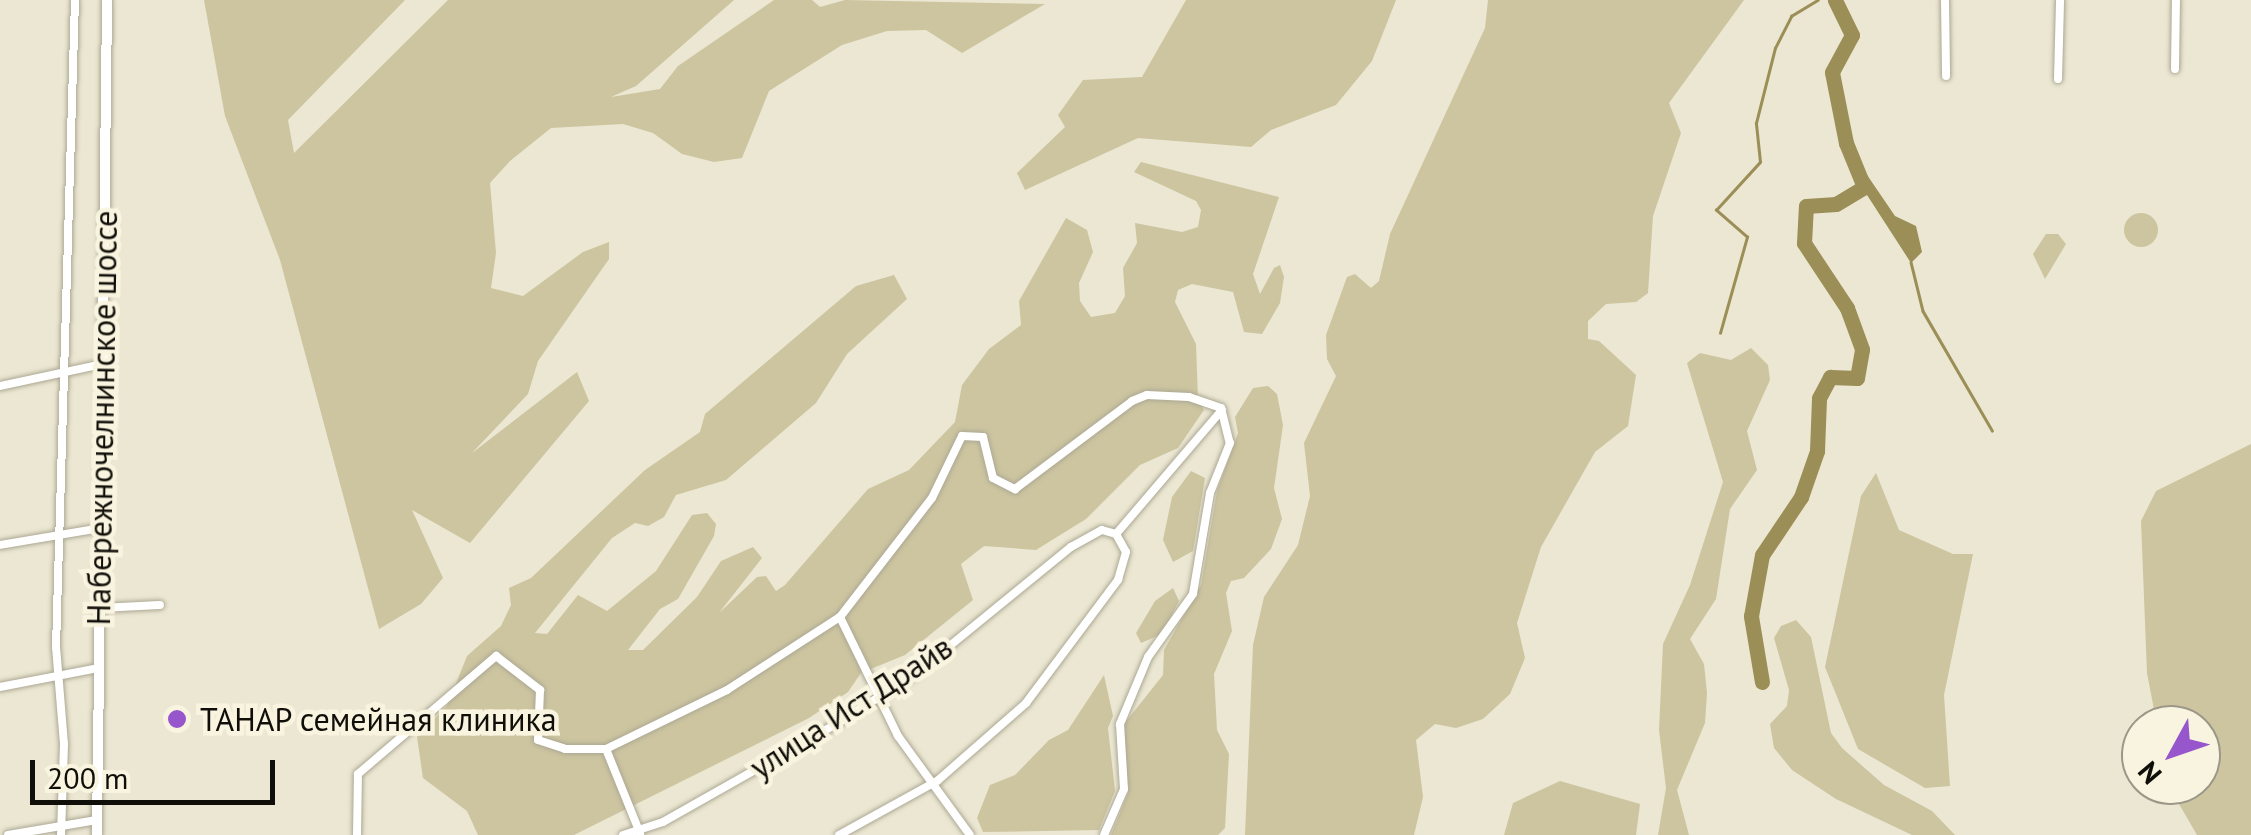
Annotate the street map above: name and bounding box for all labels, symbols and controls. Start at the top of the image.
street label: Набережночелнинское шоссе [79,210,125,626]
street label: улица Ист Драйв [742,627,960,787]
place label: ТАНАР семейная клиника [200,700,558,738]
north arrow [2121,705,2221,805]
marker: ТАНАР семейная клиника [164,706,190,732]
scale bar [35,740,280,802]
text: N [2129,754,2169,792]
text: 200 m [47,758,128,797]

